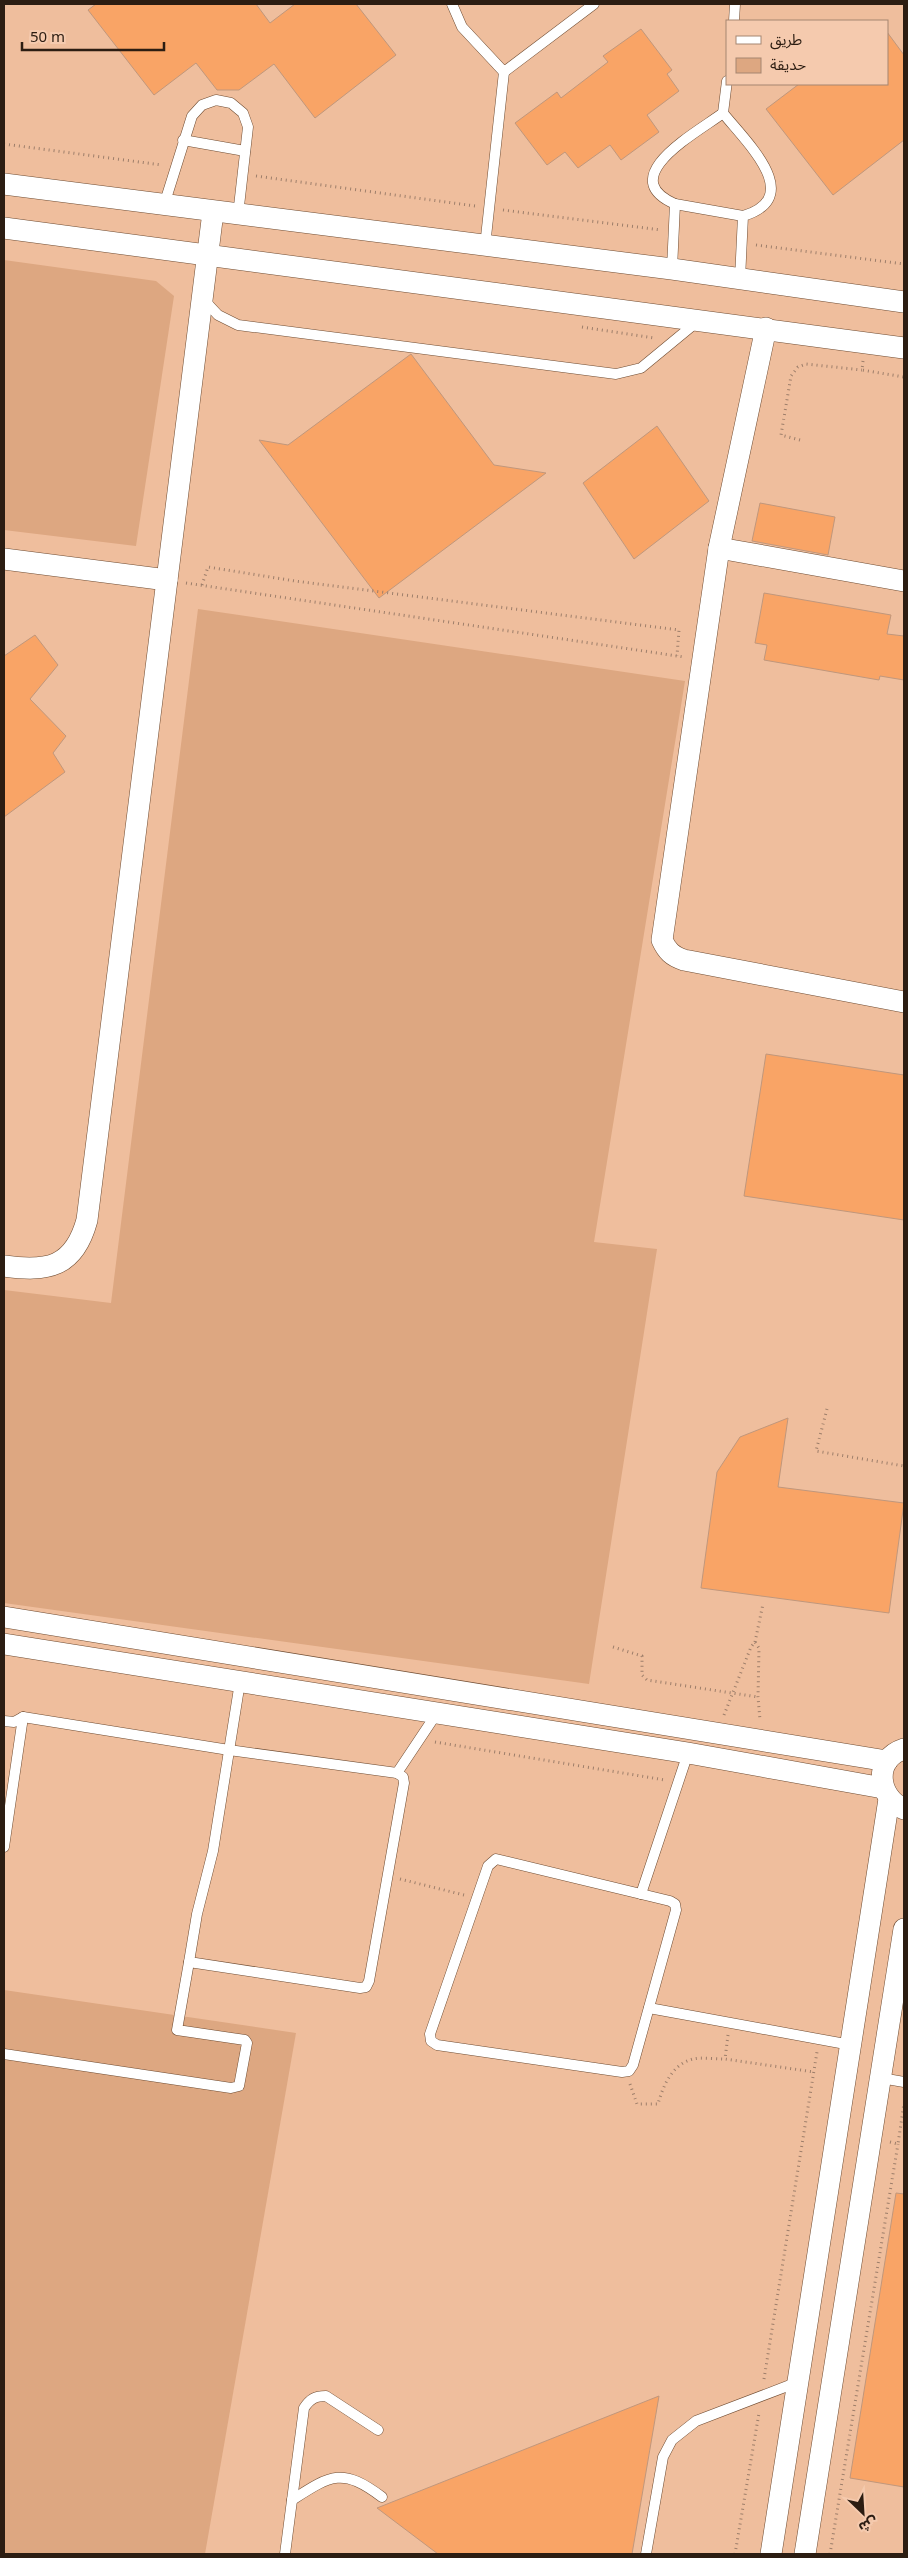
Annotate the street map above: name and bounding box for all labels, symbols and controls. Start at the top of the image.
scale bar [22,20,165,52]
legend [726,20,888,85]
text: 50 m [30,26,65,46]
text: طريق [770,29,802,50]
text: حديقة [770,54,806,74]
north arrow [838,2488,888,2538]
text: ش [856,2513,881,2538]

